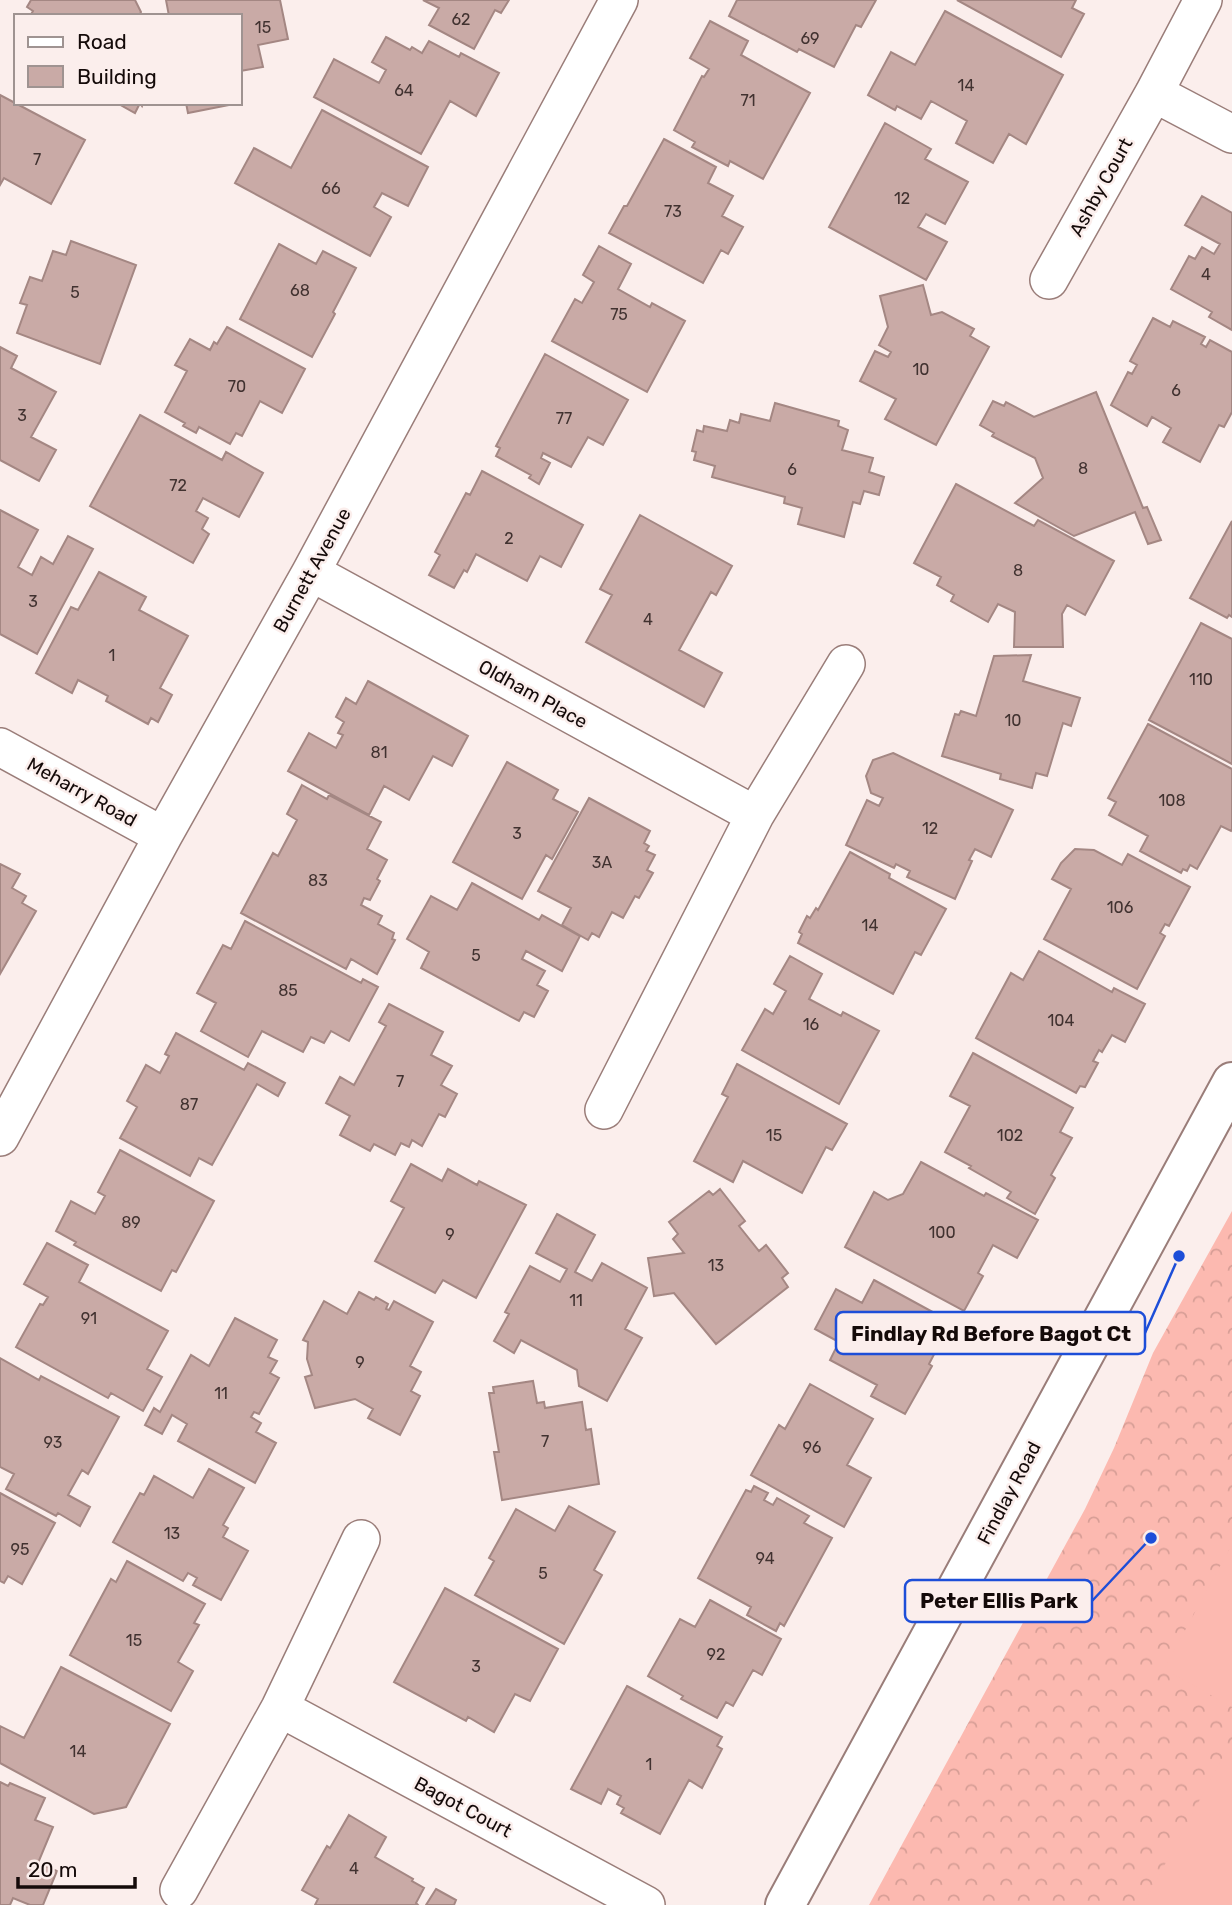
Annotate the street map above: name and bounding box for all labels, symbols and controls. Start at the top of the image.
house number: 62 [451,10,471,29]
legend [14,14,242,105]
house number: 15 [255,18,271,37]
text: Road [77,29,127,54]
house number: 69 [800,29,820,48]
text: Building [77,64,157,89]
house number: 14 [958,76,974,95]
house number: 64 [394,81,414,100]
house number: 71 [740,91,756,110]
street label: Ashby Court [1064,133,1138,240]
house number: 7 [33,150,41,169]
house number: 66 [321,179,341,198]
house number: 12 [894,189,910,208]
house number: 73 [664,202,682,221]
house number: 4 [1201,265,1211,284]
house number: 68 [290,281,310,300]
house number: 5 [70,283,80,302]
house number: 75 [610,305,628,324]
house number: 10 [912,360,930,379]
house number: 70 [228,377,246,396]
house number: 6 [1171,381,1181,400]
house number: 3 [17,406,27,425]
house number: 77 [556,409,572,428]
house number: 8 [1078,459,1088,478]
house number: 6 [787,460,797,479]
house number: 72 [169,476,187,495]
street label: Burnett Avenue [268,504,356,636]
house number: 2 [504,529,514,548]
house number: 8 [1013,561,1023,580]
house number: 3 [28,592,38,611]
house number: 4 [643,610,653,629]
house number: 1 [109,646,115,665]
street label: Oldham Place [475,655,591,733]
house number: 110 [1189,670,1213,689]
house number: 10 [1004,711,1022,730]
house number: 81 [370,743,388,762]
street label: Meharry Road [23,752,141,832]
house number: 108 [1158,791,1186,810]
house number: 12 [922,819,938,838]
house number: 3 [512,824,522,843]
house number: 3A [592,853,612,872]
house number: 83 [308,871,328,890]
house number: 106 [1107,898,1134,917]
house number: 14 [862,916,878,935]
house number: 5 [471,946,481,965]
house number: 85 [278,981,298,1000]
house number: 104 [1048,1011,1075,1030]
house number: 16 [803,1015,820,1034]
house number: 7 [396,1072,404,1091]
house number: 87 [180,1095,198,1114]
house number: 15 [766,1126,782,1145]
house number: 102 [997,1126,1023,1145]
house number: 89 [121,1213,141,1232]
house number: 100 [928,1223,956,1242]
house number: 9 [445,1225,455,1244]
house number: 13 [708,1256,724,1275]
house number: 11 [569,1291,583,1310]
house number: 91 [81,1309,97,1328]
callout: Findlay Rd Before Bagot Ct [836,1312,1145,1354]
text: Findlay Rd Before Bagot Ct [851,1321,1131,1346]
house number: 9 [355,1353,365,1372]
house number: 11 [214,1384,228,1403]
house number: 7 [541,1432,549,1451]
house number: 93 [44,1433,62,1452]
house number: 96 [803,1438,822,1457]
street label: Findlay Road [972,1438,1046,1548]
house number: 13 [164,1524,180,1543]
house number: 95 [11,1540,30,1559]
house number: 94 [755,1549,775,1568]
house number: 5 [538,1564,548,1583]
callout: Peter Ellis Park [905,1580,1092,1622]
text: Peter Ellis Park [920,1588,1079,1613]
house number: 15 [126,1631,142,1650]
house number: 92 [707,1645,725,1664]
house number: 3 [471,1657,481,1676]
house number: 14 [70,1742,86,1761]
house number: 1 [646,1755,652,1774]
street label: Bagot Court [410,1772,516,1843]
scale bar [18,1846,135,1890]
text: 20 m [28,1857,77,1882]
house number: 4 [349,1859,359,1878]

